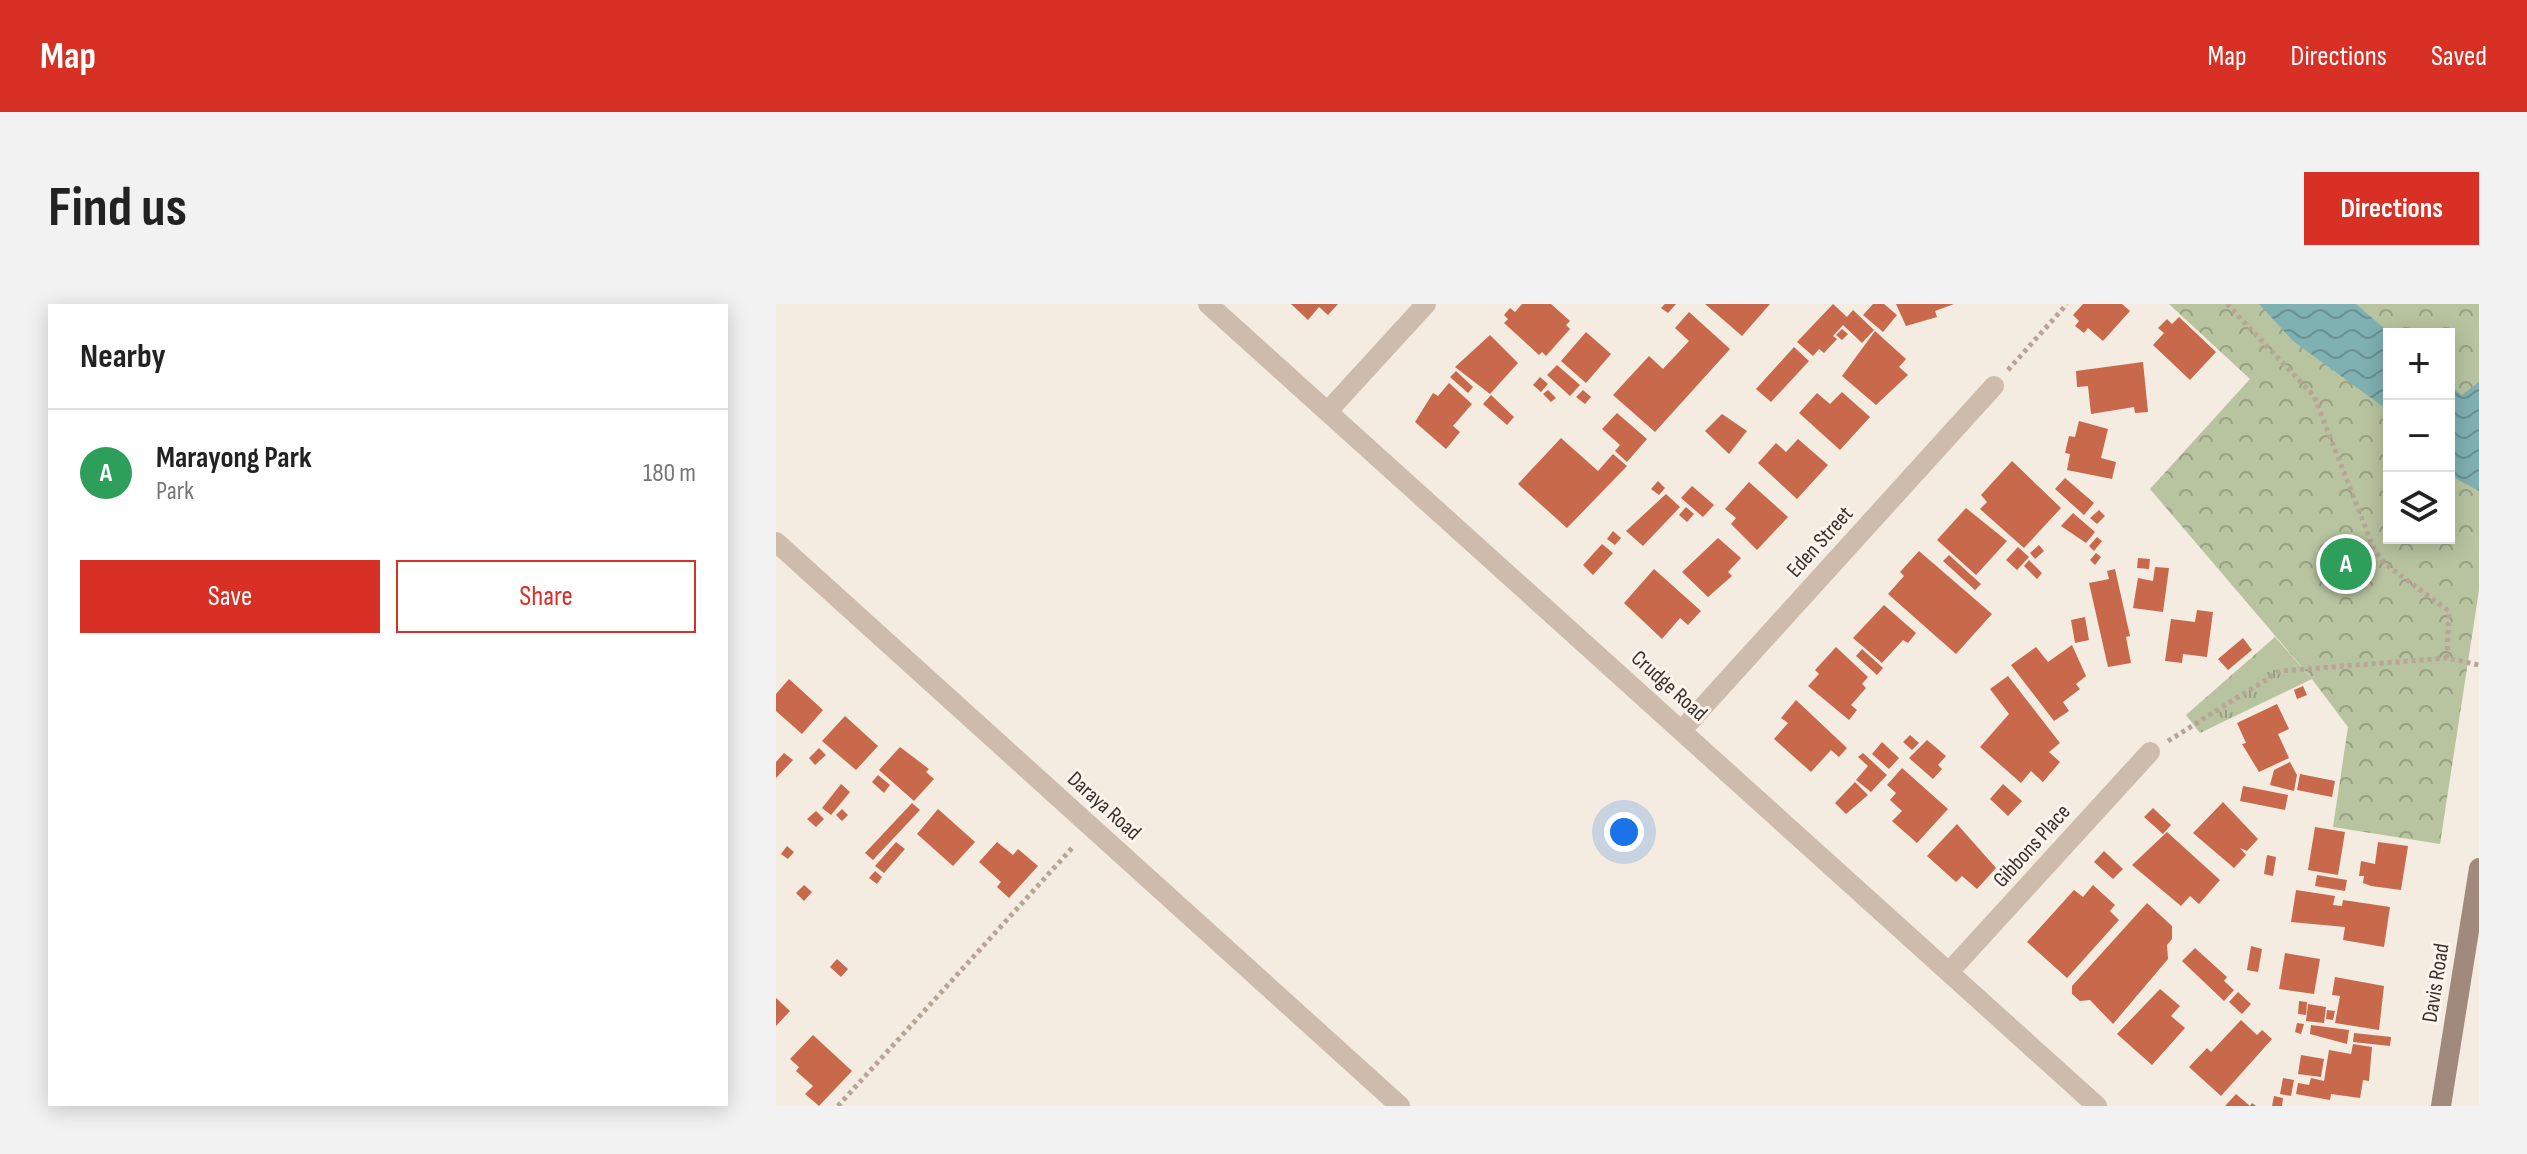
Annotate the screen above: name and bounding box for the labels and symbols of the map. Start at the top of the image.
street label: Eden Street [1781,501,1859,583]
pin: A [2320,534,2372,594]
street label: Crudge Road [1625,645,1713,727]
street label: Daraya Road [1061,766,1147,846]
street label: Gibbons Place [1988,799,2076,893]
your location [1604,812,1644,852]
street label: Davis Road [2416,942,2456,1024]

